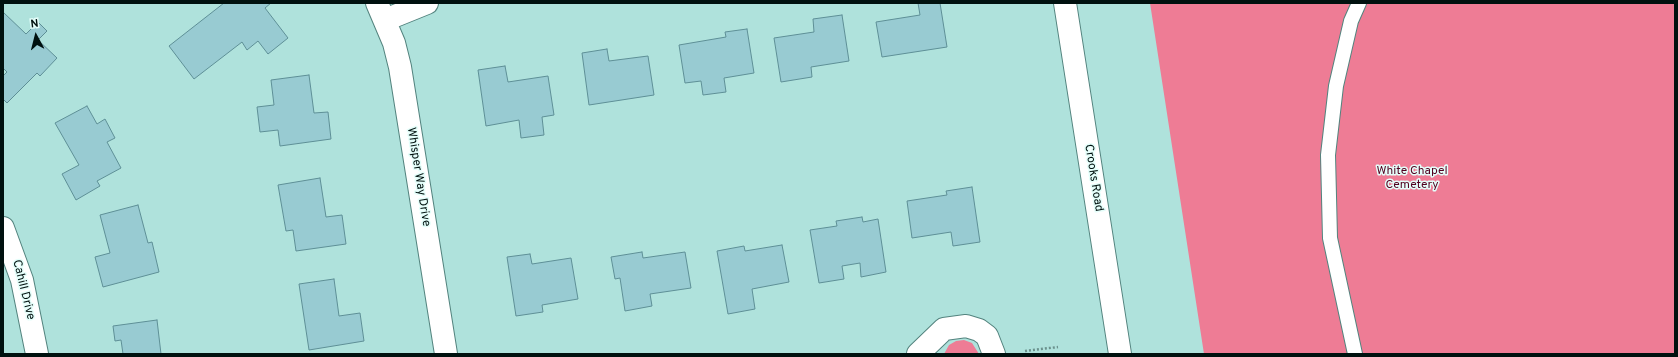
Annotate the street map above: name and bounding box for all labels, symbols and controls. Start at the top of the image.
north arrow [16,16,56,56]
text: N [30,17,39,32]
street label: Whisper Way Drive [403,126,433,228]
street label: Crooks Road [1081,143,1105,213]
park label: White Chapel Cemetery [1376,165,1448,193]
street label: Cahill Drive [9,258,37,322]

